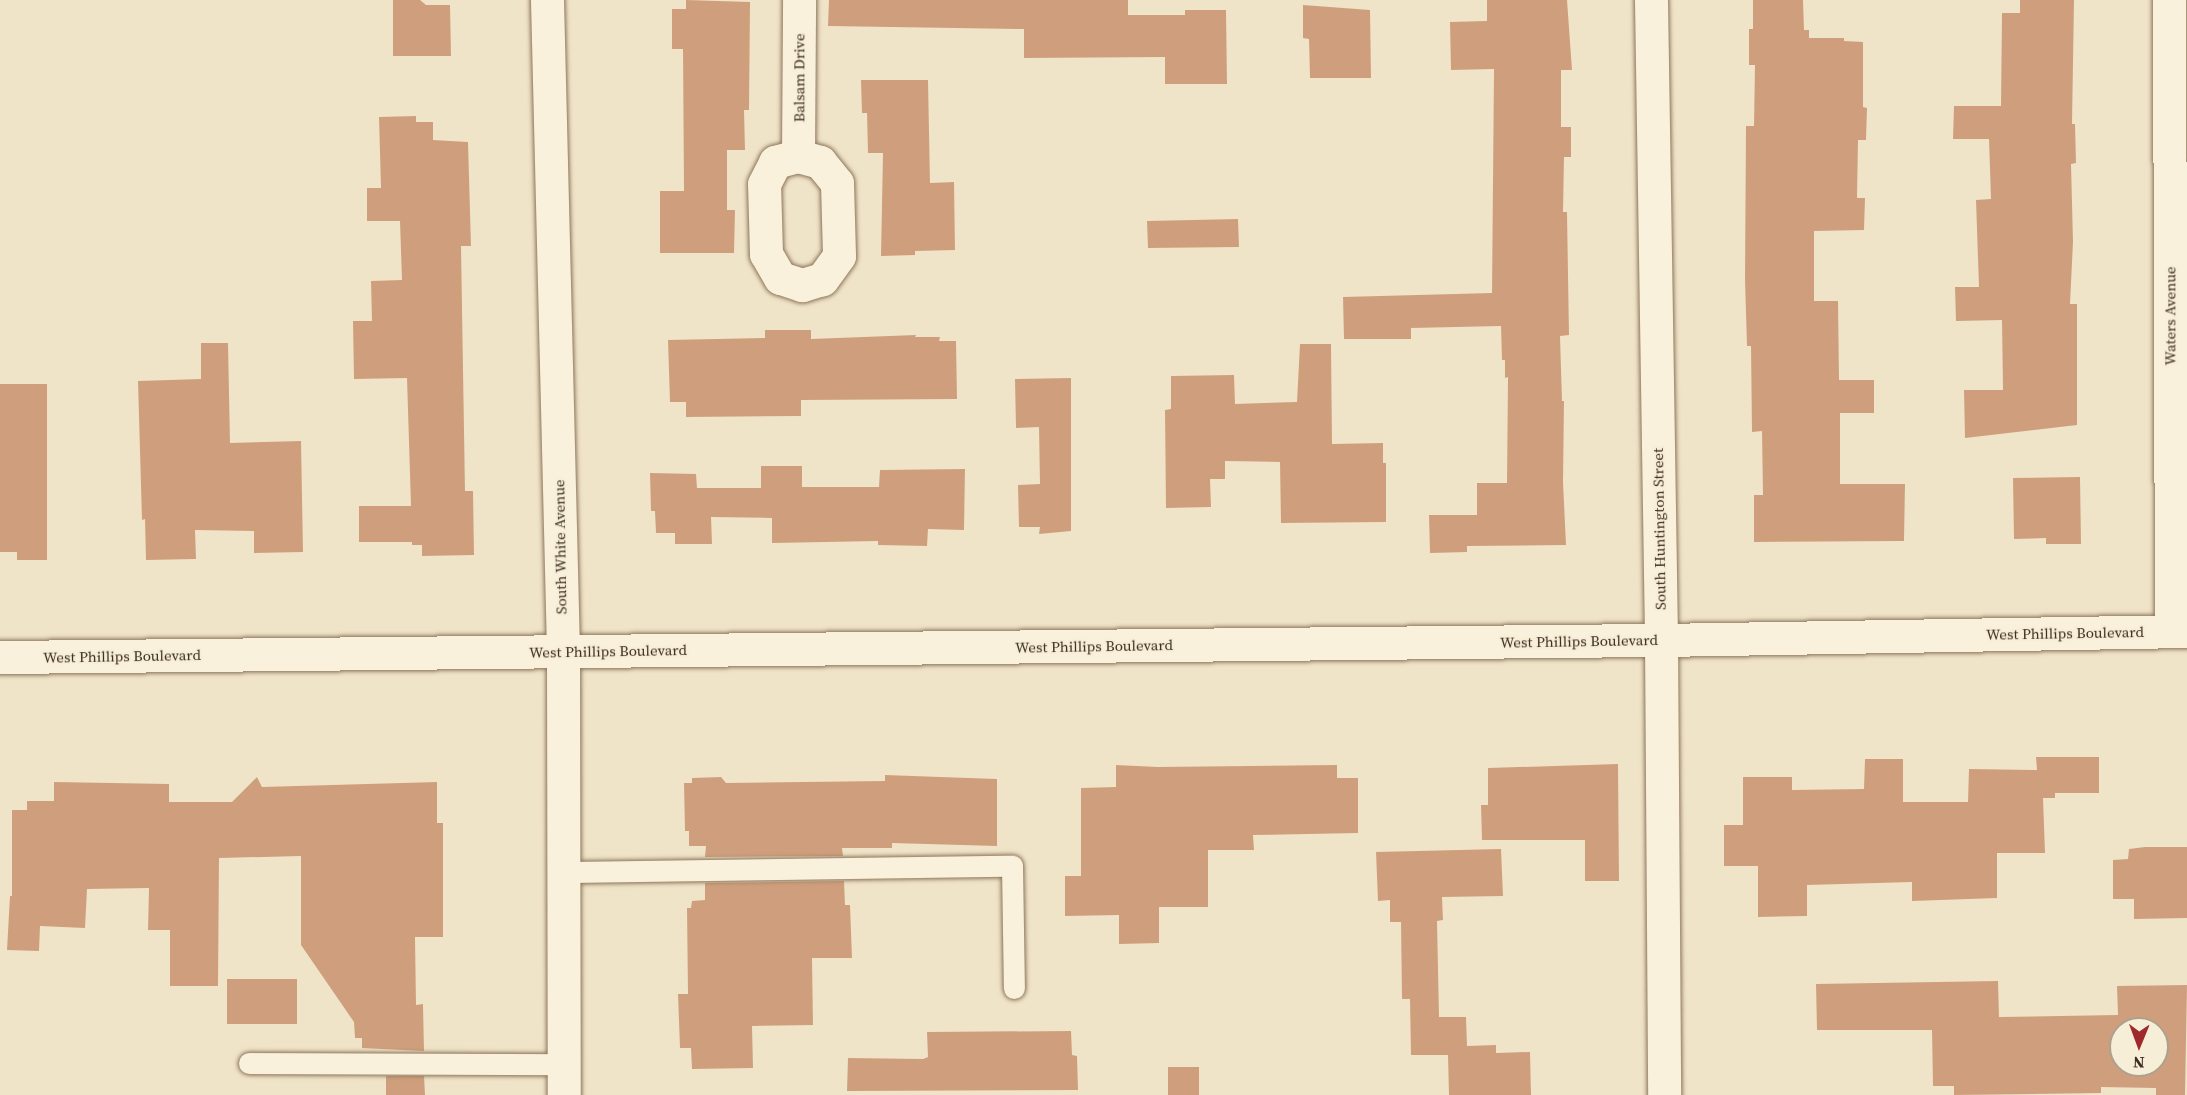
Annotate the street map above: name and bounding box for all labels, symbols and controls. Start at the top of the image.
street label: Balsam Drive [790,34,808,122]
street label: Waters Avenue [2161,267,2179,365]
street label: South Huntington Street [1649,448,1669,610]
street label: South White Avenue [550,479,570,615]
street label: West Phillips Boulevard [1986,623,2144,643]
street label: West Phillips Boulevard [1500,631,1658,651]
street label: West Phillips Boulevard [1015,636,1173,656]
street label: West Phillips Boulevard [529,641,687,661]
street label: West Phillips Boulevard [43,646,201,666]
north arrow [2109,1017,2169,1077]
text: N [2133,1052,2145,1074]

